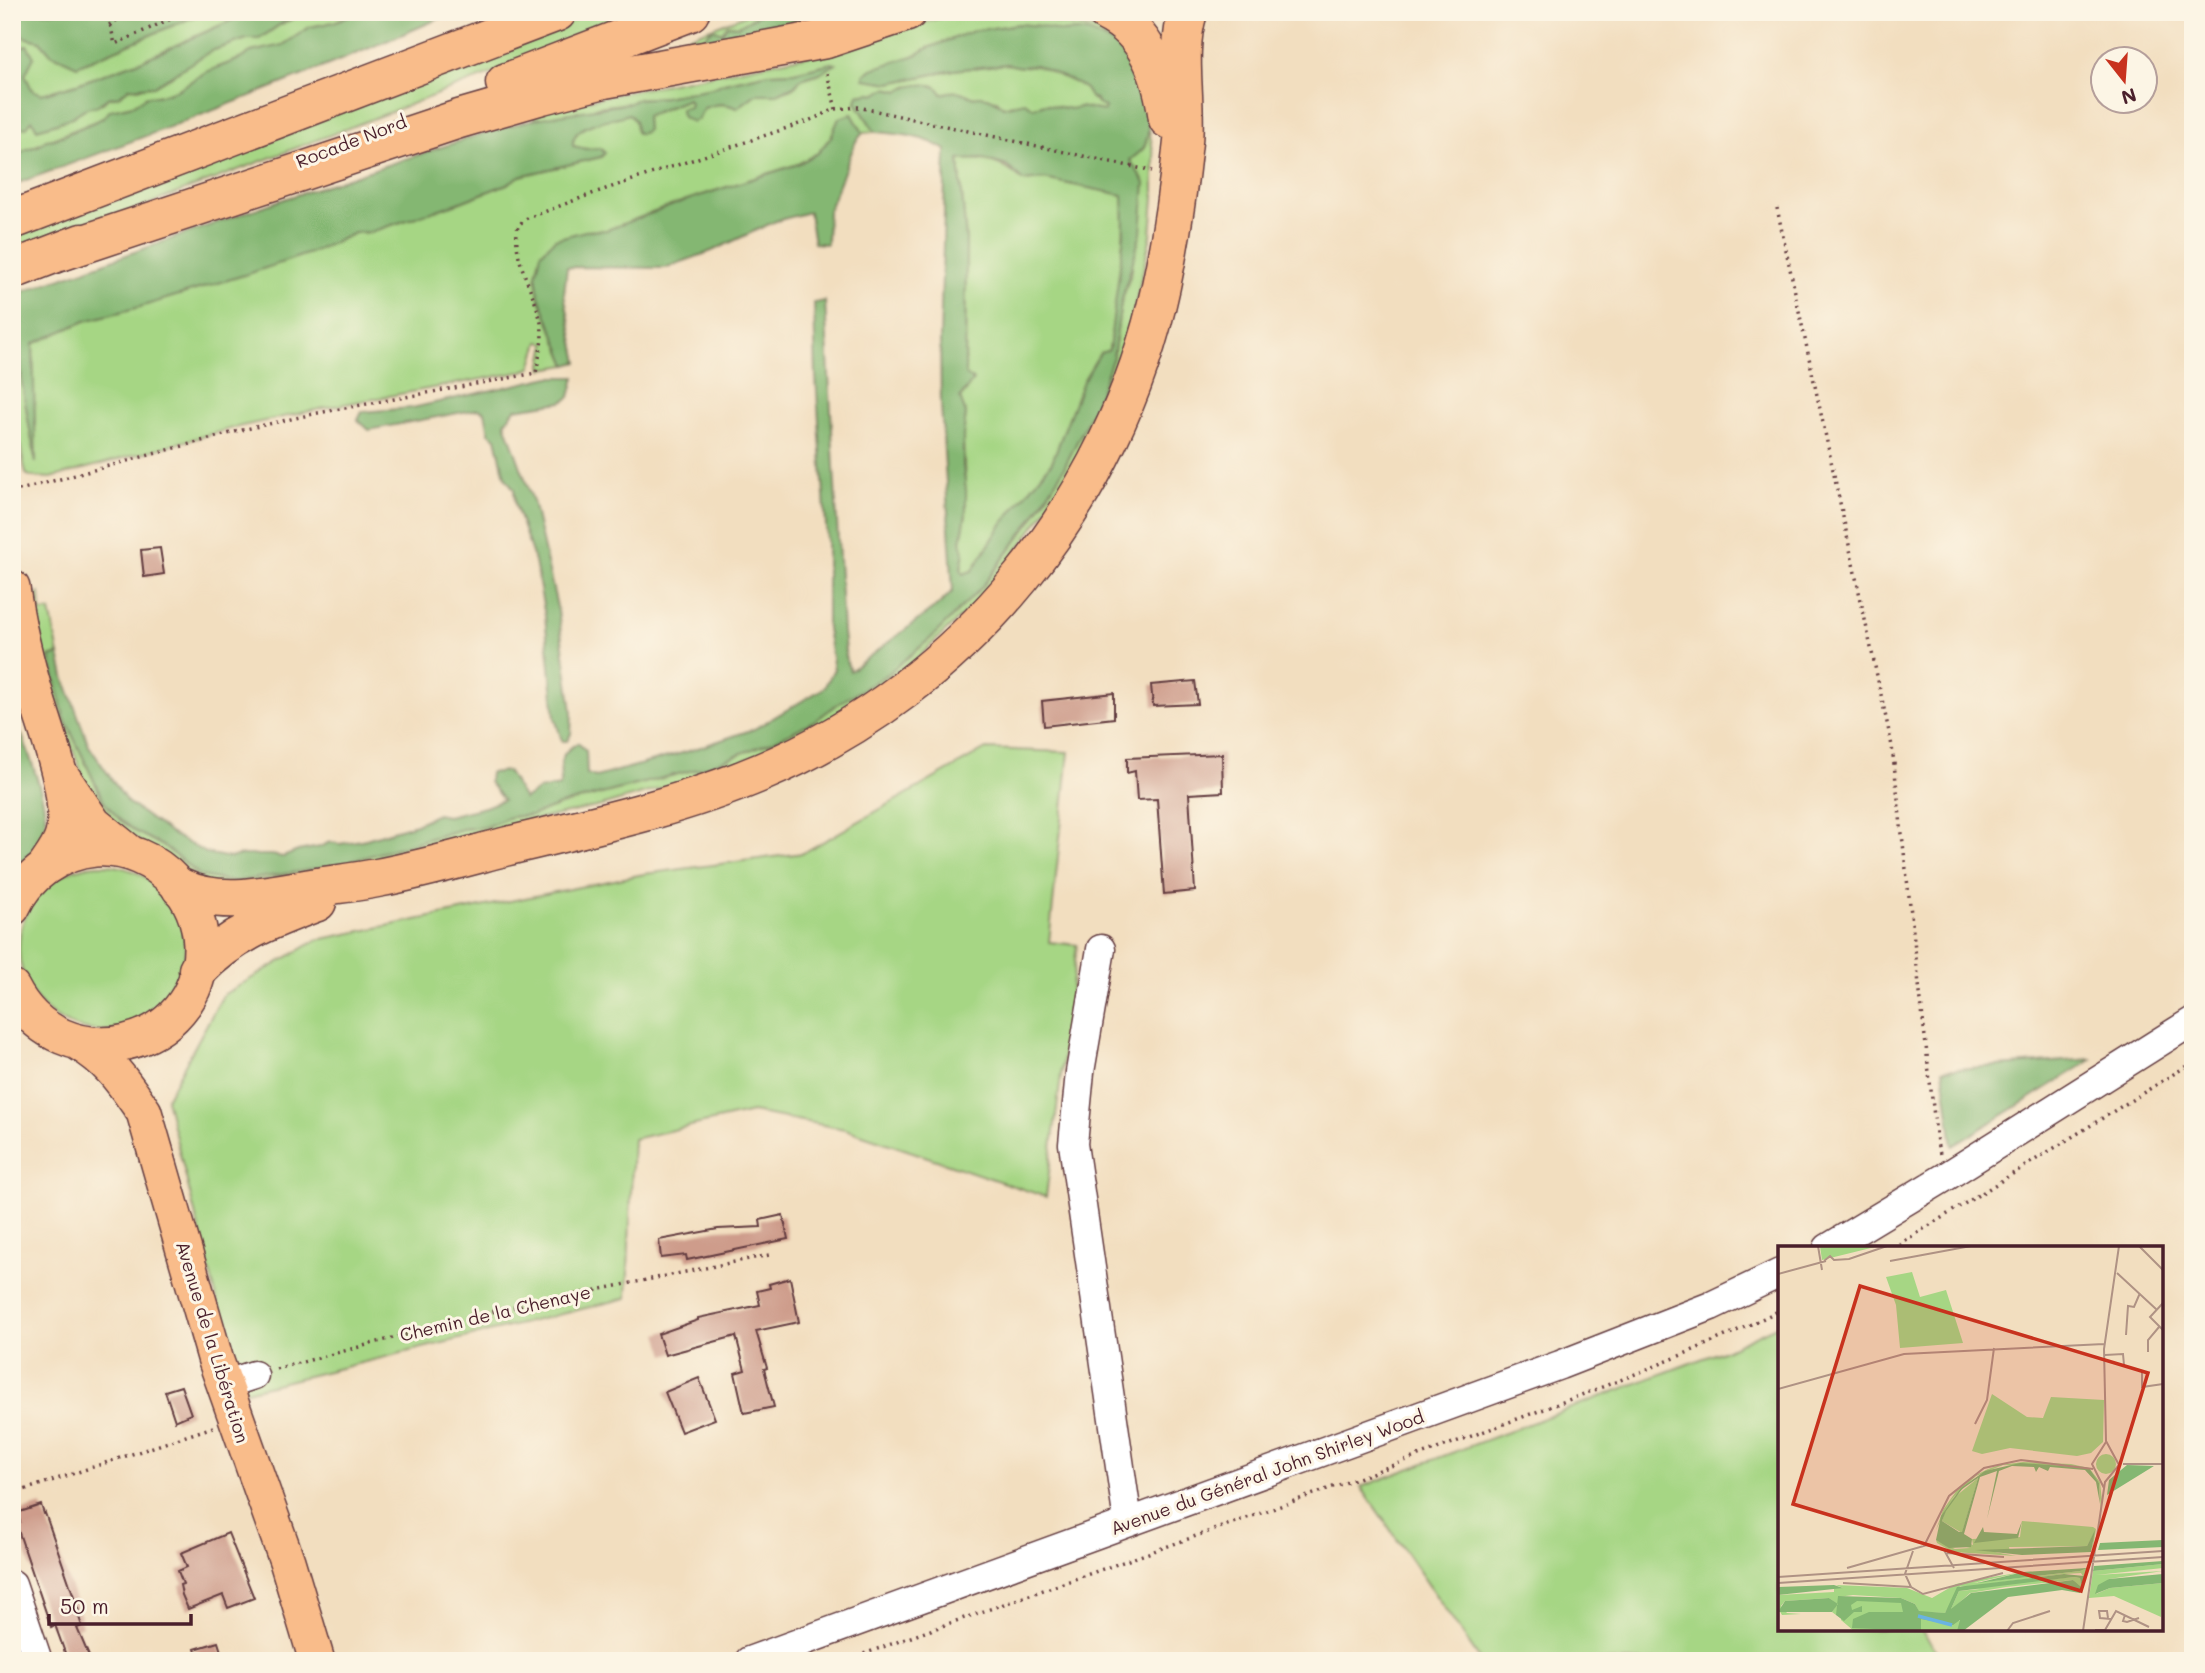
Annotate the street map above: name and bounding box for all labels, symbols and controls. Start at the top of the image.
north arrow [2090,46,2160,116]
text: N [2119,83,2140,111]
street label: Rocade Nord [292,109,410,173]
street label: Avenue de la Libération [171,1238,255,1446]
inset map [1778,1246,2163,1631]
street label: Chemin de la Chenaye [397,1279,593,1347]
street label: Avenue du Général John Shirley Wood [1107,1404,1427,1540]
scale bar [49,1582,191,1626]
text: 50 m [60,1592,109,1619]

